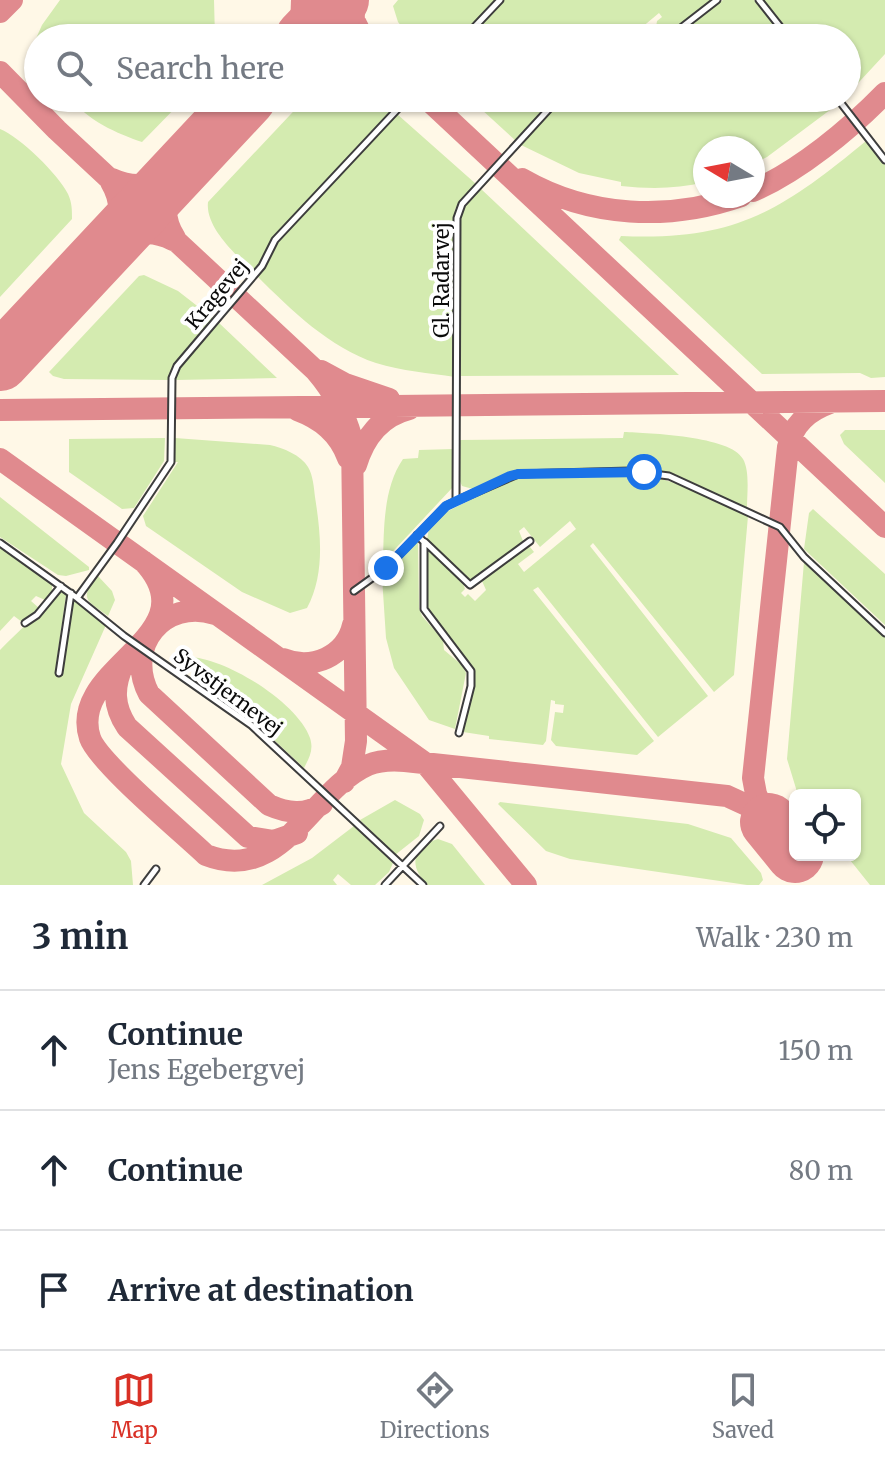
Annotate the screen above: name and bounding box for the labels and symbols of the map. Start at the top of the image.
north arrow [693,136,765,208]
street label: Gl. Radarvej [429,222,454,338]
street label: Kragevej [180,253,253,334]
route start [626,454,662,490]
route end [368,550,404,586]
street label: Syvstjernevej [169,642,288,741]

